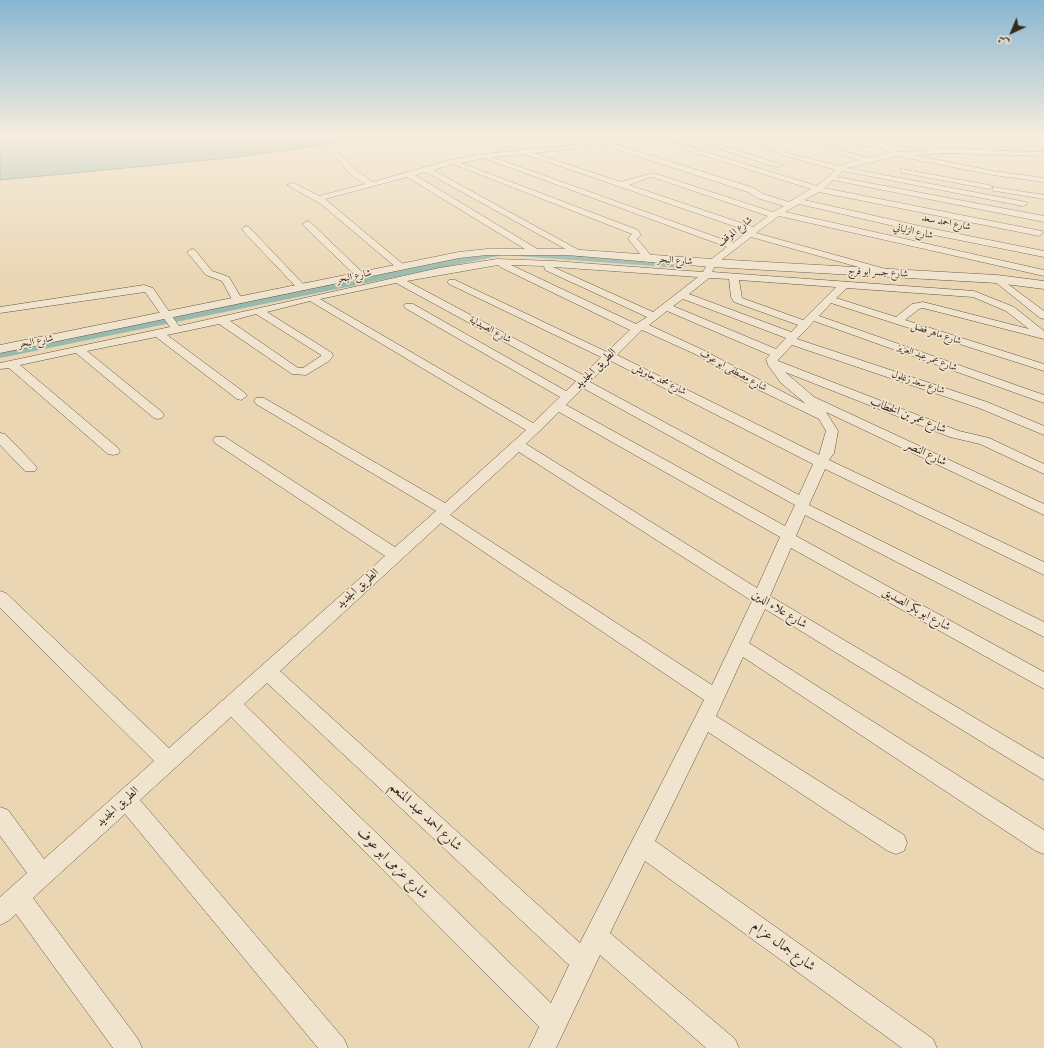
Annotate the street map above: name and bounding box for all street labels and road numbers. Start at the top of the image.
street label: شارع احمد سعد [920,212,972,234]
street label: شارع الموقف [715,214,755,250]
street label: شارع الزلباني [892,222,934,242]
street label: شارع البحر [657,254,693,268]
street label: شارع جسر ابو فرج [848,265,908,281]
street label: شارع البحر [335,267,373,287]
street label: شارع الصيدلية [467,314,513,346]
street label: شارع ماهر فضل [909,320,963,348]
street label: شارع البحر [18,333,54,351]
street label: شارع عمر عبد العزيز [896,342,958,374]
street label: الطريق الجديد [572,346,620,392]
street label: شارع مصطفى ابو عوف [697,348,769,394]
street label: شارع محمد جاويش [630,362,688,398]
street label: شارع سعد زغلول [890,369,946,397]
street label: شارع عمر بن الخطاب [868,395,948,437]
street label: شارع النصر [903,438,949,470]
street label: الطريق الجديد [334,566,382,612]
street label: شارع ابو بكر الصديق [879,585,953,635]
street label: شارع علاء الدين [749,588,809,632]
street label: شارع احمد عبد المنعم [385,779,465,855]
street label: الطريق الجديد [94,784,142,830]
street label: شارع عزمى ابو عوف [353,825,431,903]
street label: شارع جمال عزام [748,918,818,976]

